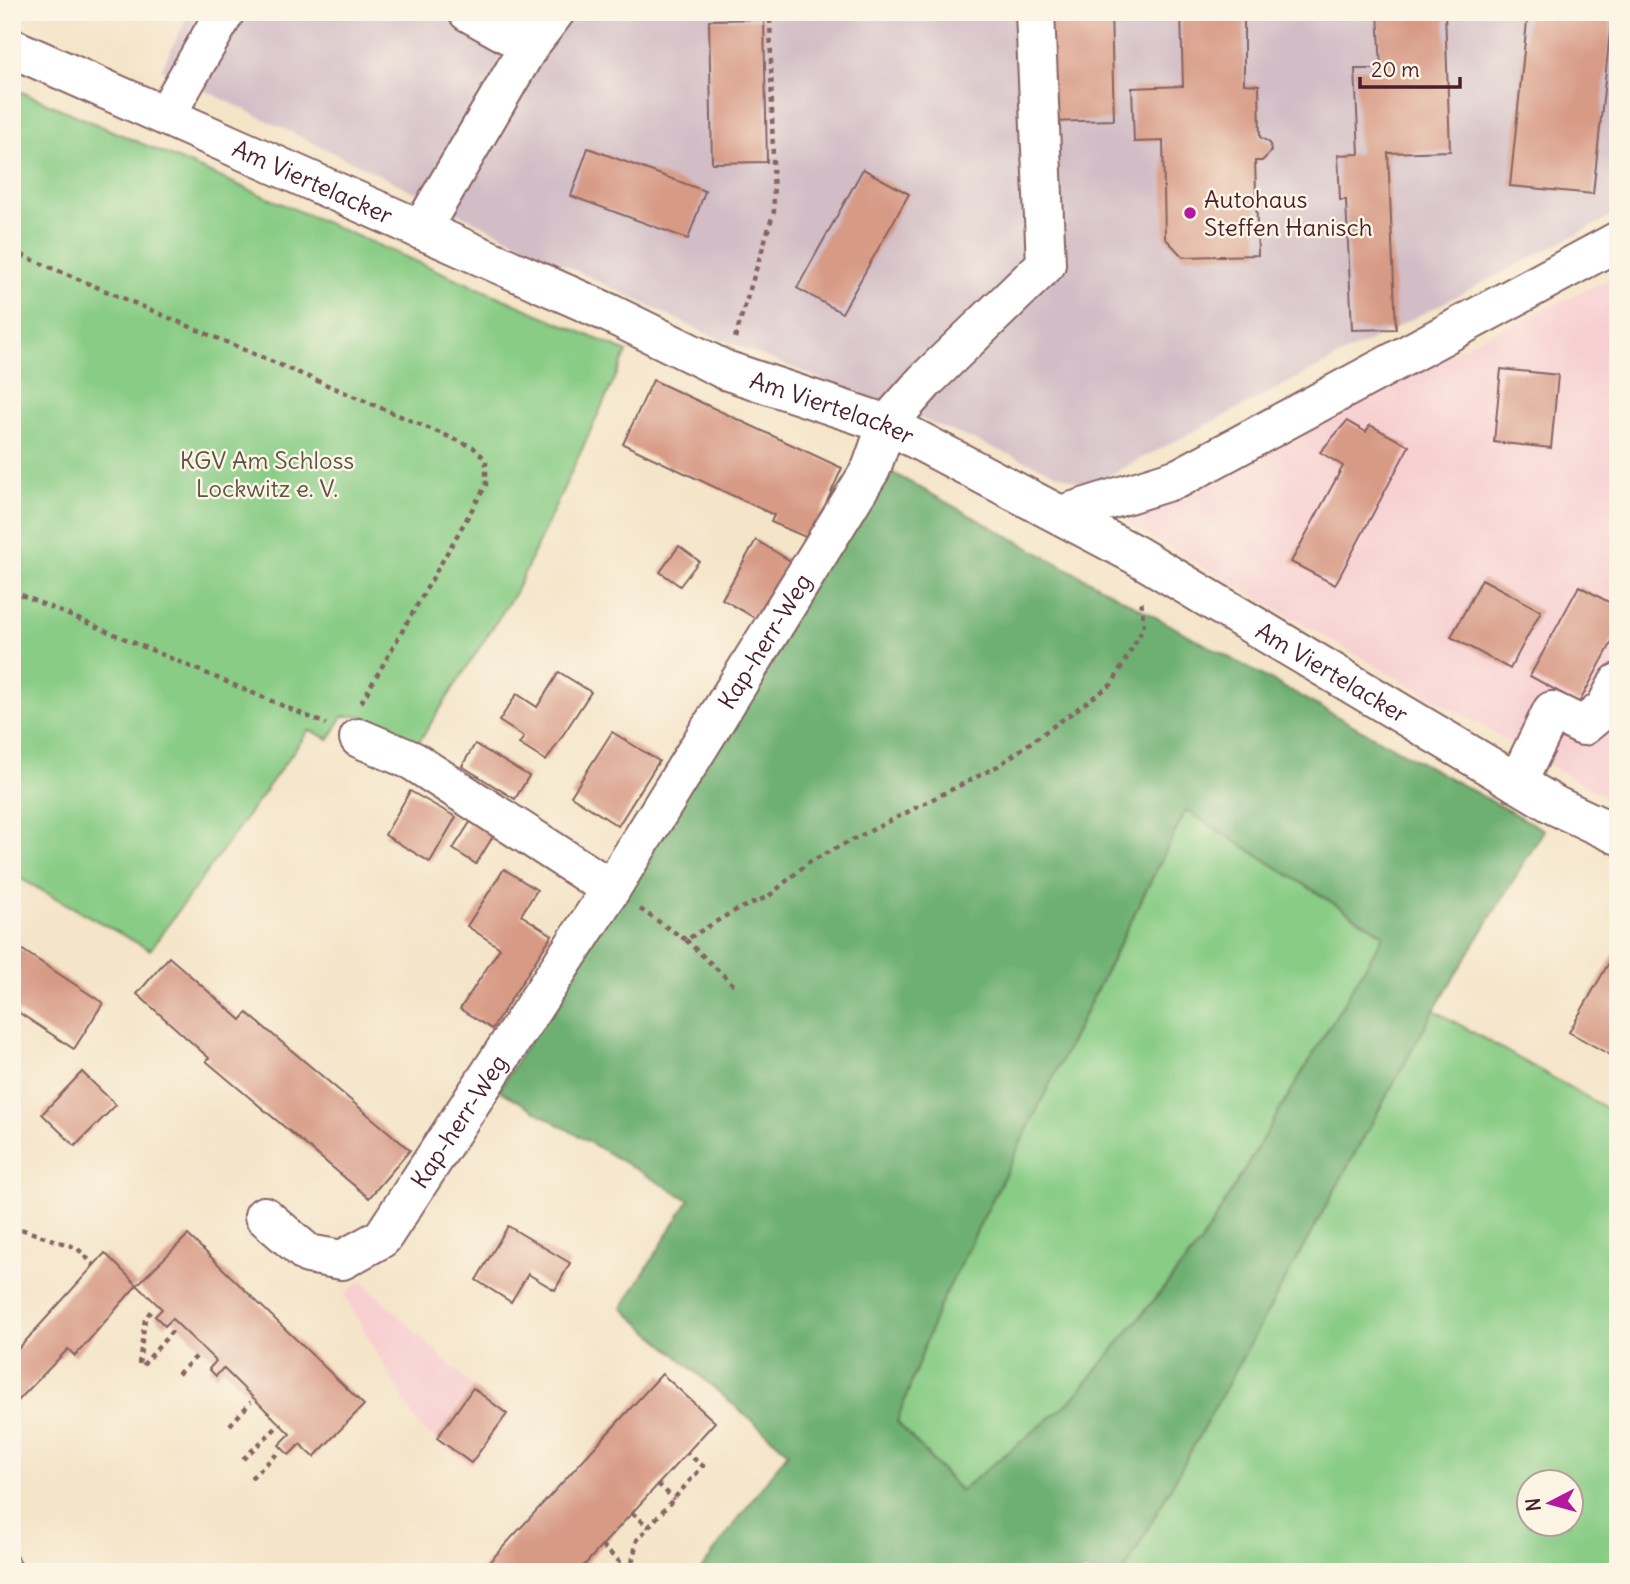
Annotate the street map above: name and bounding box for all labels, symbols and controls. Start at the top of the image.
scale bar [1360,46,1460,90]
text: 20 m [1371,56,1420,83]
street label: Am Viertelacker [228,133,398,230]
place label: Autohaus Steffen Hanisch [1204,184,1373,242]
marker: Autohaus Steffen Hanisch [1182,205,1198,221]
street label: Am Viertelacker [746,364,920,451]
park label: KGV Am Schloss Lockwitz e. V. [180,445,354,503]
street label: Kap-herr-Weg [711,568,818,714]
street label: Am Viertelacker [1251,615,1414,729]
street label: Kap-herr-Weg [404,1049,513,1194]
north arrow [1514,1468,1584,1538]
text: N [1520,1497,1546,1513]

